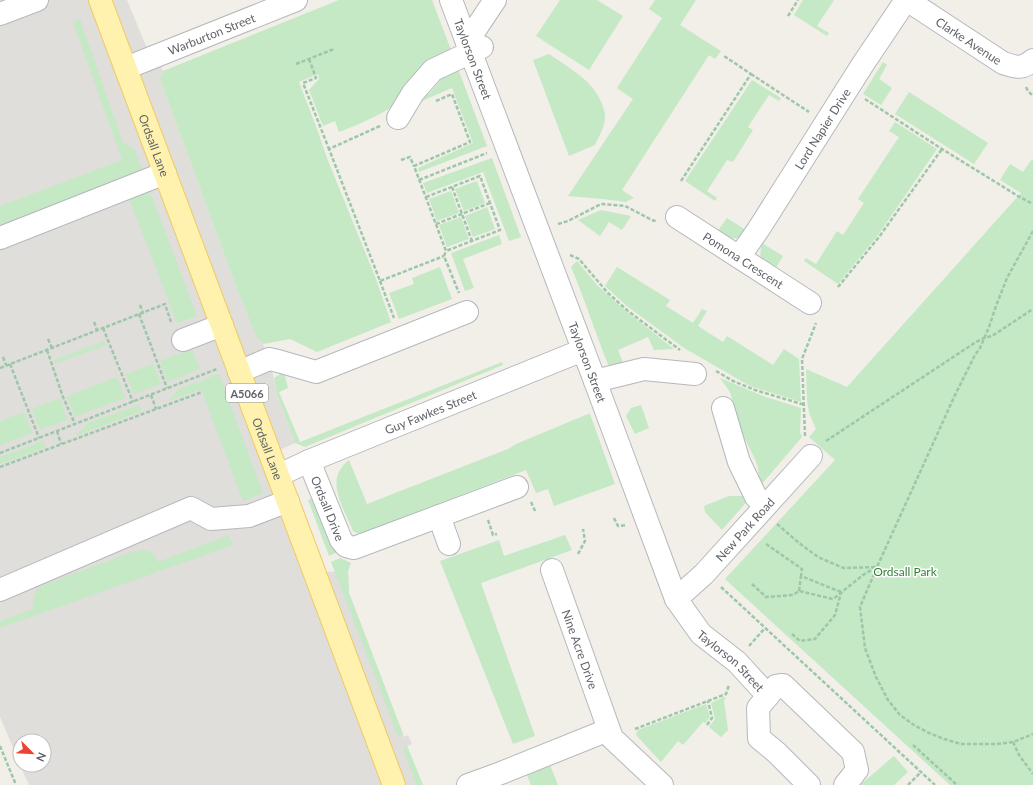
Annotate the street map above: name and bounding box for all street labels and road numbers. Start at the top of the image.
street label: Warburton Street [166,9,258,58]
street label: Clarke Avenue [933,14,1005,68]
street label: Taylorson Street [451,16,496,102]
street label: Lord Napier Drive [791,85,853,172]
street label: Ordsall Lane [136,112,173,178]
street label: Pomona Crescent [700,228,787,292]
street label: Taylorson Street [566,320,610,405]
road number: A5066 [226,384,268,402]
street label: Guy Fawkes Street [382,386,479,437]
street label: Ordsall Lane [249,415,287,482]
street label: Ordsall Drive [308,473,348,543]
street label: New Park Road [712,494,777,564]
street label: Nine Acre Drive [559,607,601,691]
street label: Taylorson Street [694,627,768,695]

